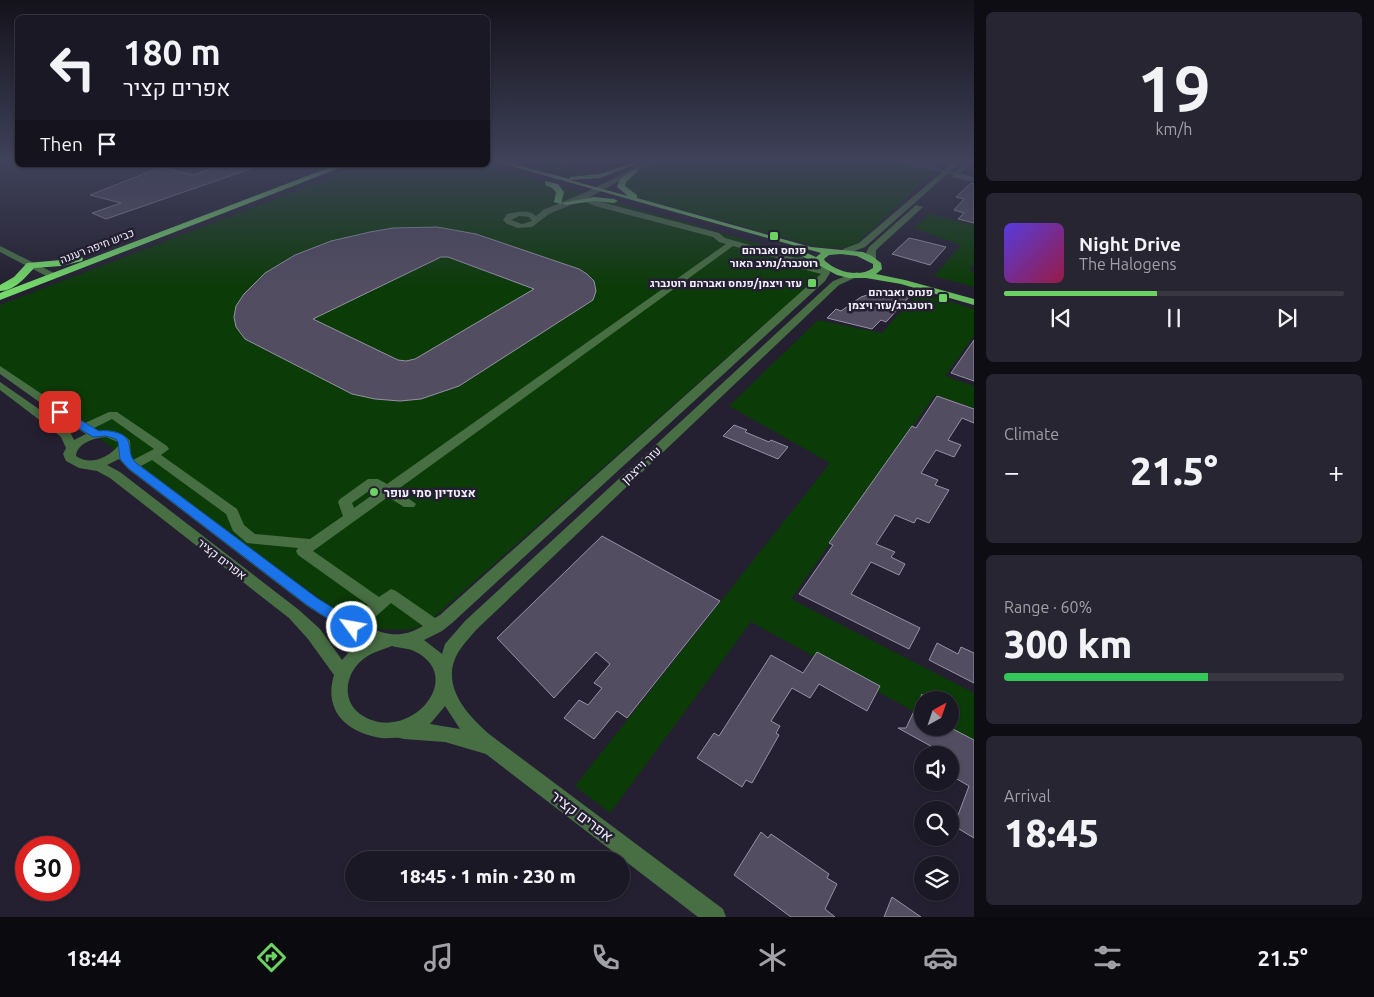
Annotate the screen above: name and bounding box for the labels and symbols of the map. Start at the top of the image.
street label: כביש חיפה רעננה [58,226,136,266]
marker: פנחס ואברהם רוטנברג/נתיב האור [768,230,780,242]
place label: פנחס ואברהם רוטנברג/נתיב האור [730,244,818,269]
place label: עזר ויצמן/פנחס ואברהם רוטנברג [650,277,802,289]
marker: עזר ויצמן/פנחס ואברהם רוטנברג [806,277,818,289]
place label: פנחס ואברהם רוטנברג/עזר ויצמן [848,286,933,311]
marker: פנחס ואברהם רוטנברג/עזר ויצמן [937,292,949,304]
pin [39,391,81,433]
street label: עזר וייצמן [619,444,663,486]
marker: אצטדיון סמי עופר [368,486,380,498]
place label: אצטדיון סמי עופר [384,486,476,499]
street label: אפרים קציר [195,536,249,582]
position arrow [325,600,377,652]
north arrow [914,691,959,736]
street label: אפרים קציר [548,787,616,845]
speed limit sign: 30 [15,836,80,901]

